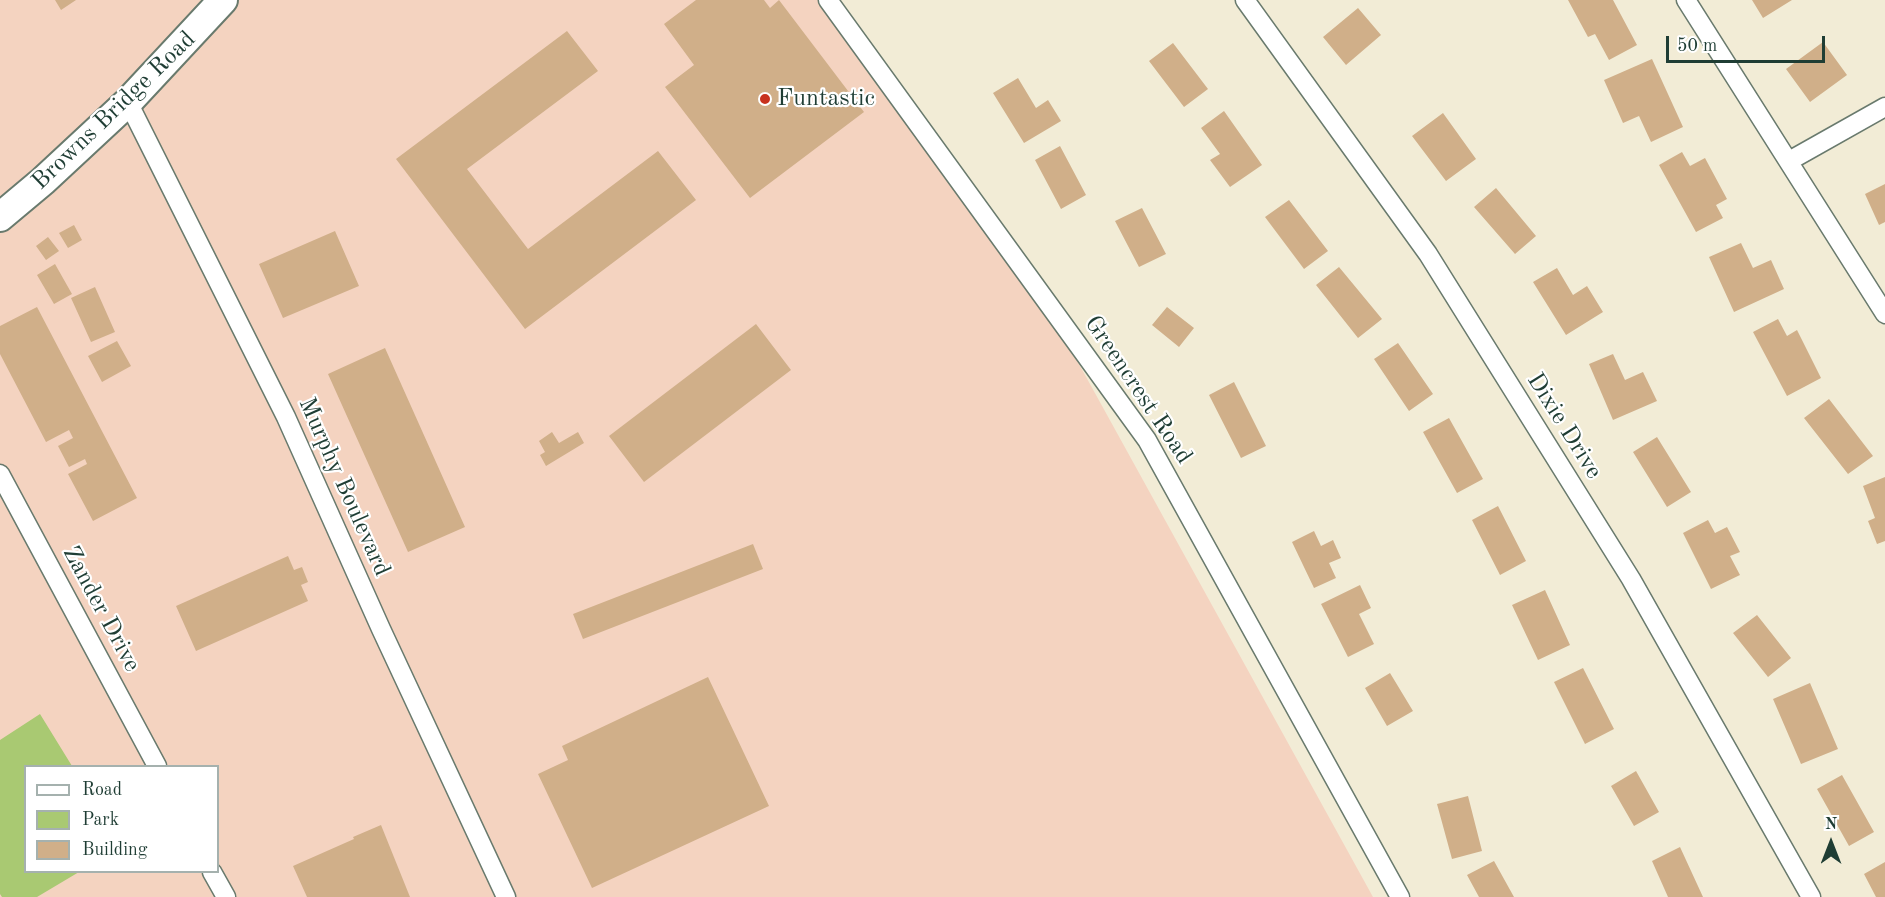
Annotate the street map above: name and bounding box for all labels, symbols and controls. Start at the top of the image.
scale bar [1669,24,1828,62]
street label: Browns Bridge Road [26,26,202,196]
text: 50 m [1677,37,1717,55]
place label: Funtastic [777,85,875,113]
marker: Funtastic [758,92,772,106]
street label: Greencrest Road [1078,310,1198,470]
street label: Dixie Drive [1520,368,1608,484]
street label: Murphy Boulevard [292,393,396,581]
street label: Zander Drive [56,541,146,677]
legend [24,765,219,873]
text: Road [82,781,122,799]
text: Park [82,811,119,829]
north arrow [1801,813,1861,873]
text: N [1825,817,1837,833]
text: Building [82,841,147,859]

